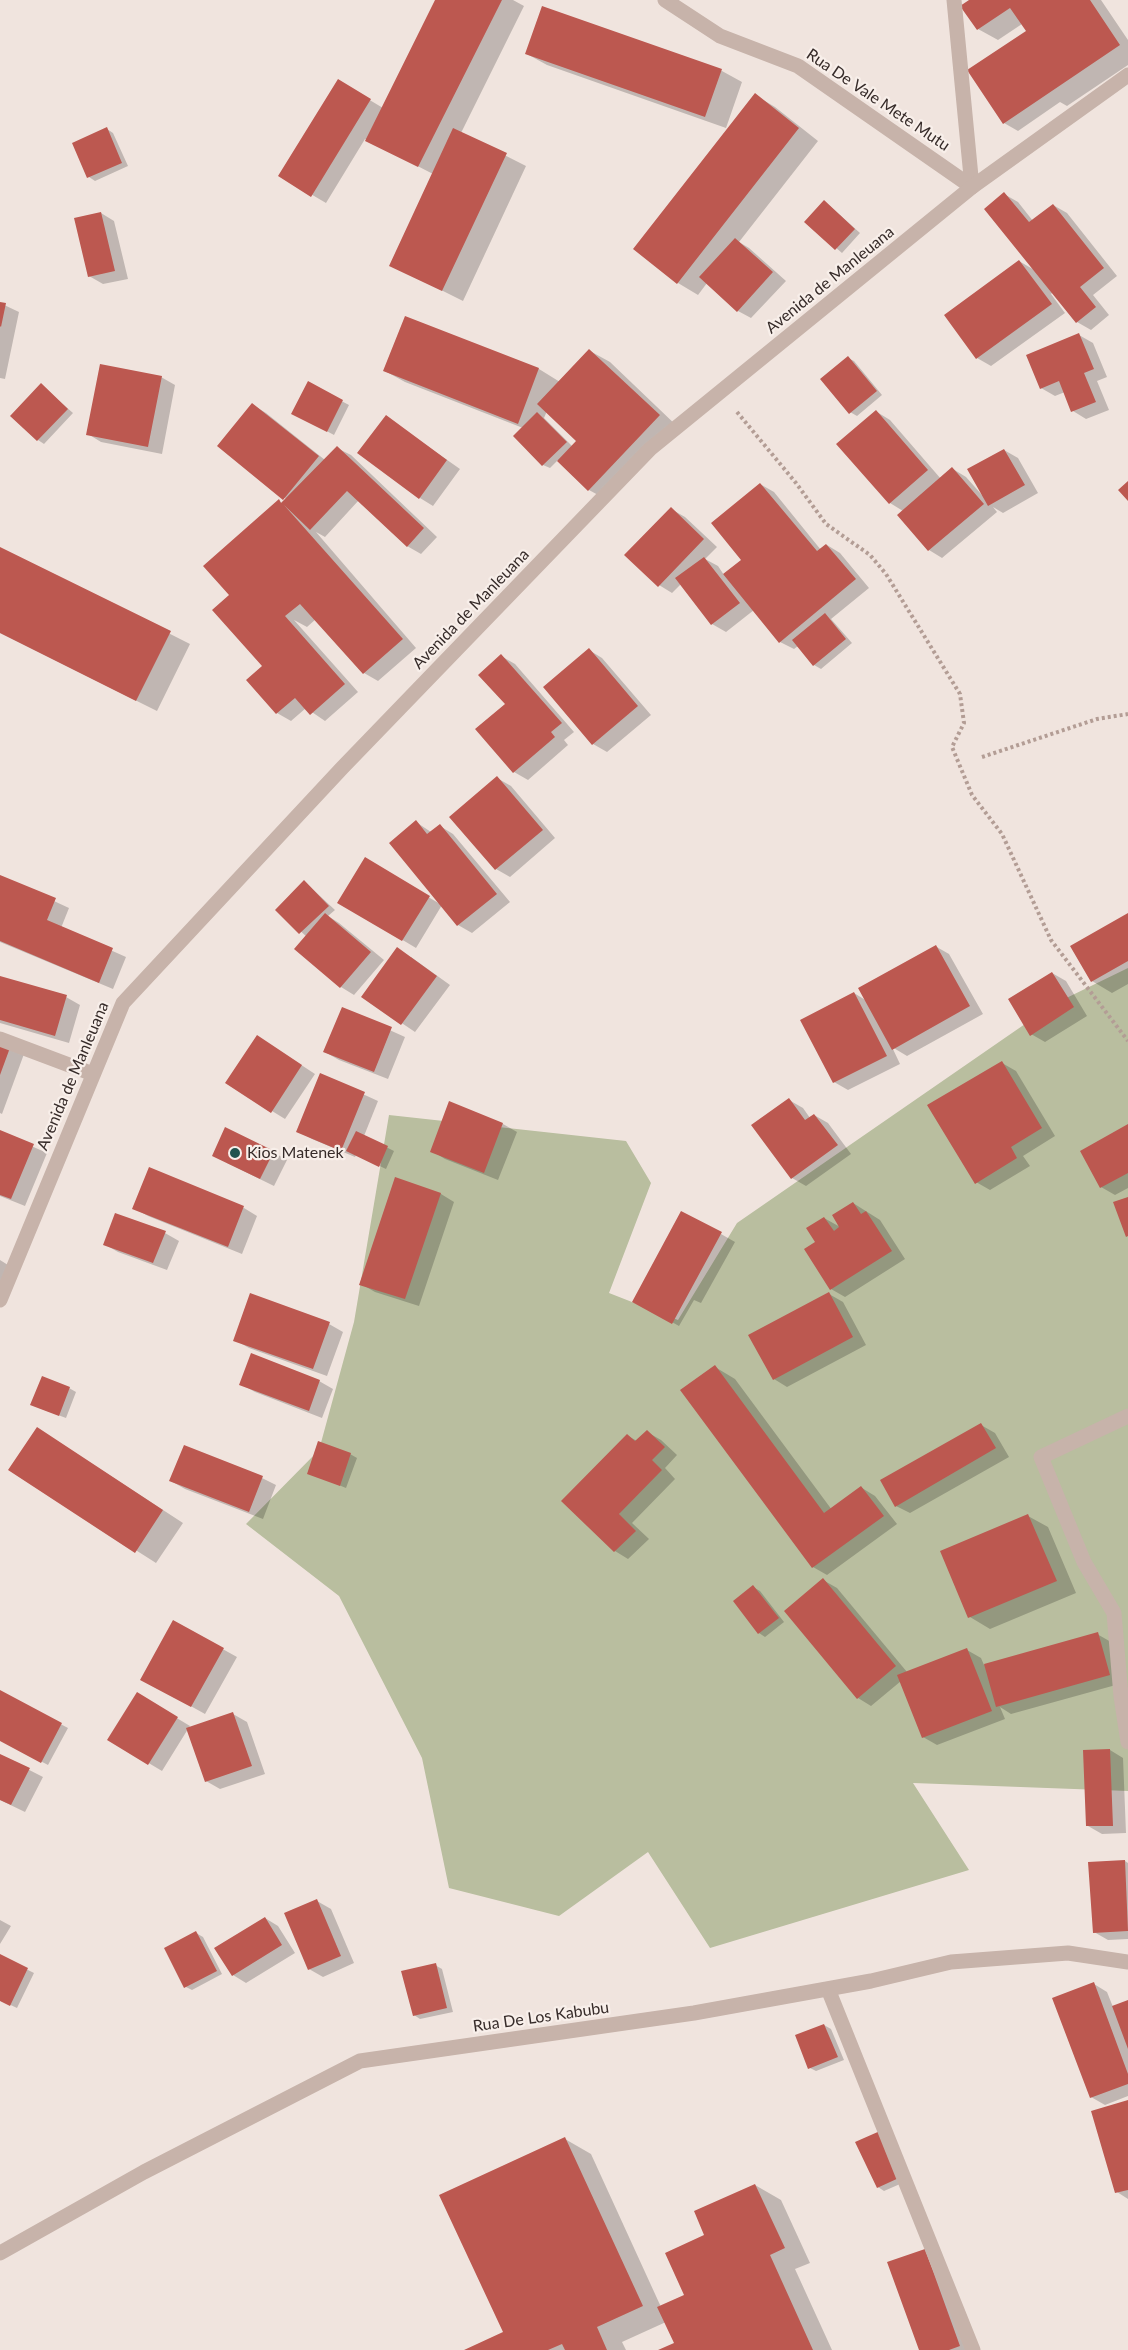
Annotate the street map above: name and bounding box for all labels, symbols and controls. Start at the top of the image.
street label: Rua De Vale Mete Mutu [803,45,953,155]
street label: Avenida de Manleuana [762,222,898,338]
street label: Avenida de Manleuana [409,545,533,673]
street label: Avenida de Manleuana [33,999,113,1153]
place label: Kios Matenek [247,1143,344,1163]
marker: Kios Matenek [228,1146,242,1160]
street label: Rua De Los Kabubu [472,1998,610,2036]

